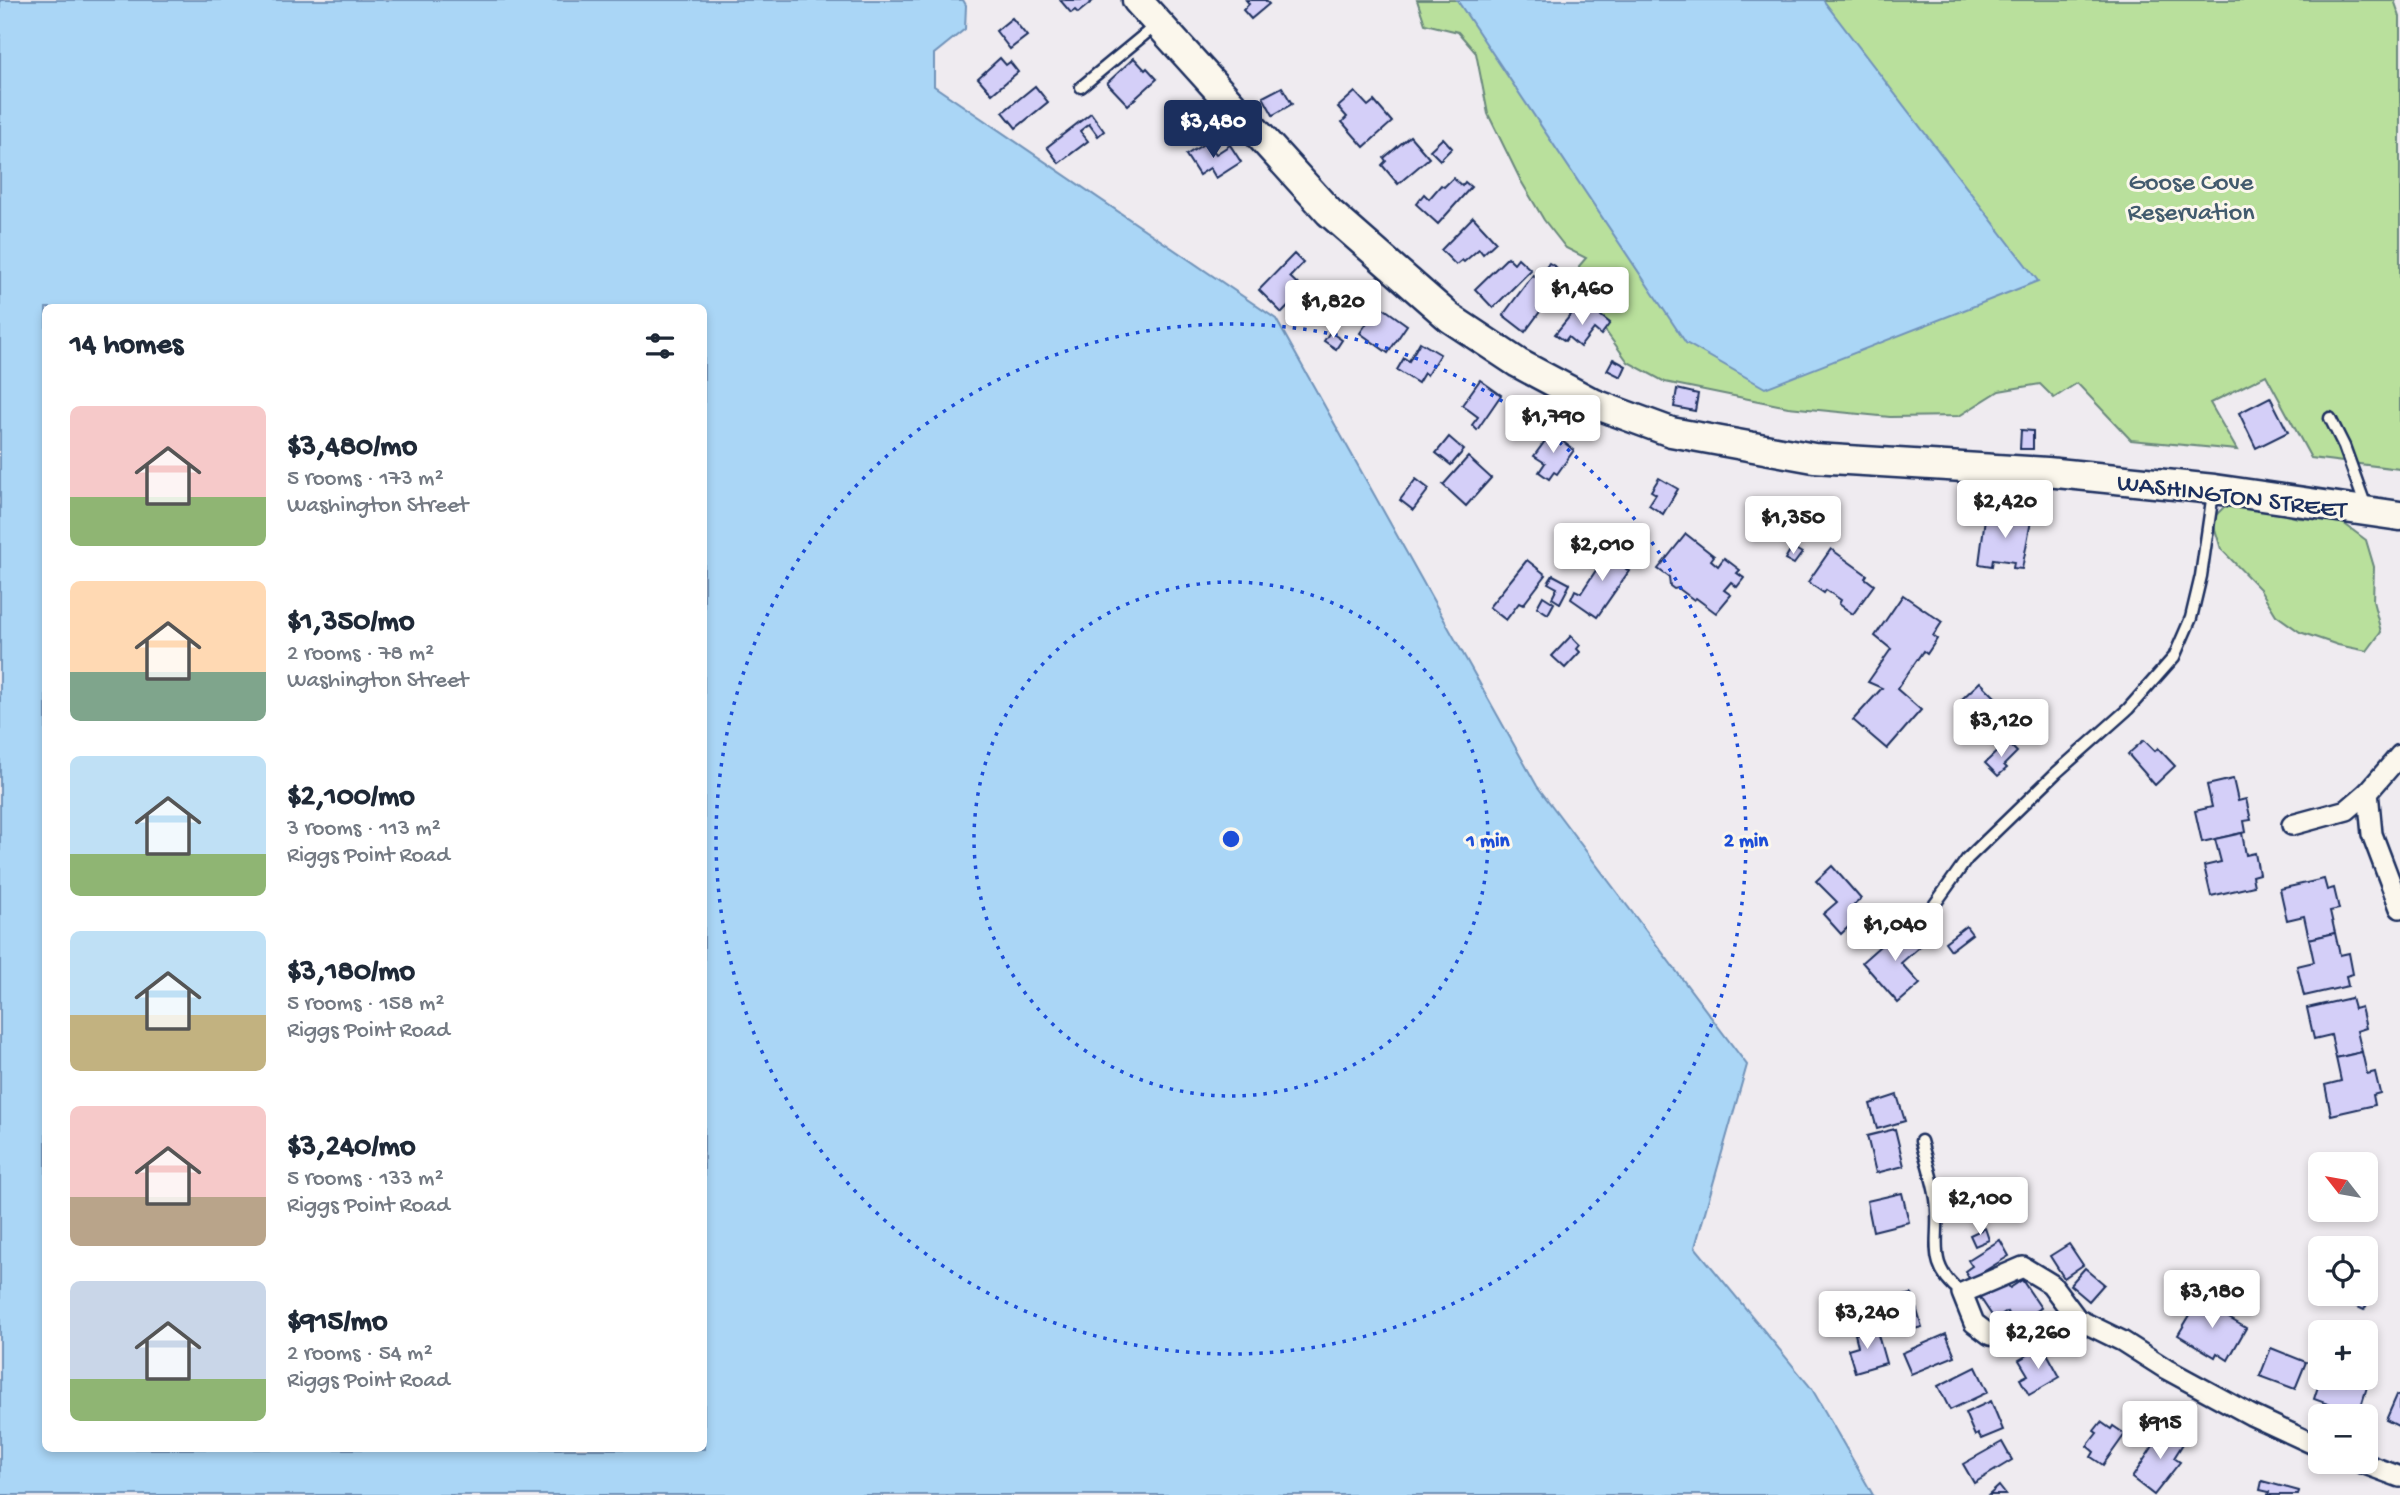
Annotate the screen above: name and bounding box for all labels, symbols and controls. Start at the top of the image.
pin: $3,480 [1156,100,1270,160]
text: $3,480 [1180,109,1246,136]
park label: Goose Cove Reservation [2127,169,2255,230]
pin: $1,460 [1525,268,1639,327]
text: $1,460 [1551,276,1613,303]
pin: $1,820 [1276,280,1390,340]
text: $1,820 [1301,289,1365,316]
icon: filters [641,327,679,365]
text: 14 homes [70,329,183,364]
pin: $1,790 [1496,396,1610,455]
text: $1,790 [1521,404,1585,431]
text: $3,480/mo [287,431,417,466]
icon: home [126,434,210,518]
text: 5 rooms · 173 m² [287,466,444,493]
street label: WASHINGTON STREET [2115,469,2349,528]
pin: $2,420 [1948,480,2062,540]
text: $2,420 [1973,489,2037,516]
text: Washington Street [287,493,468,520]
pin: $1,350 [1736,496,1850,556]
text: $1,350 [1761,505,1825,532]
pin: $2,010 [1545,524,1659,583]
text: $2,010 [1570,532,1634,559]
text: $1,350/mo [287,606,414,641]
icon: home [126,609,210,693]
text: 2 rooms · 78 m² [287,641,434,668]
text: Washington Street [287,668,468,695]
pin: $3,120 [1944,700,2058,759]
text: $3,120 [1969,708,2033,735]
text: $2,100/mo [287,781,415,816]
icon: home [126,784,210,868]
text: 3 rooms · 113 m² [287,816,441,843]
centre of rings [1219,827,1243,851]
text: 1 min [1466,830,1510,855]
text: 2 min [1724,830,1769,855]
text: Riggs Point Road [287,843,450,870]
pin: $1,040 [1838,904,1952,963]
text: $1,040 [1863,912,1927,939]
text: $3,180/mo [287,956,415,991]
icon: home [126,959,210,1043]
text: 5 rooms · 158 m² [287,991,444,1018]
text: Riggs Point Road [287,1018,450,1045]
text: $3,240/mo [287,1131,415,1166]
icon: home [126,1134,210,1218]
north arrow [2308,1152,2378,1222]
map controls [2308,1152,2378,1474]
text: 5 rooms · 133 m² [287,1166,444,1193]
pin: $2,100 [1923,1178,2037,1237]
text: $2,100 [1948,1186,2012,1213]
text: Riggs Point Road [287,1193,450,1220]
button: locate [2308,1236,2378,1306]
pin: $3,180 [2155,1270,2269,1330]
text: $3,180 [2180,1279,2244,1306]
pin: $3,240 [1810,1292,1924,1351]
text: $3,240 [1835,1300,1899,1327]
text: $915/mo [287,1306,387,1341]
icon: home [126,1309,210,1393]
pin: $2,260 [1981,1312,2095,1371]
text: $2,260 [2006,1320,2070,1347]
button: + [2308,1320,2378,1390]
text: 2 rooms · 54 m² [287,1341,433,1368]
text: Riggs Point Road [287,1368,450,1395]
pin: $915 [2119,1402,2201,1461]
button: − [2308,1404,2378,1474]
text: $915 [2138,1410,2182,1437]

